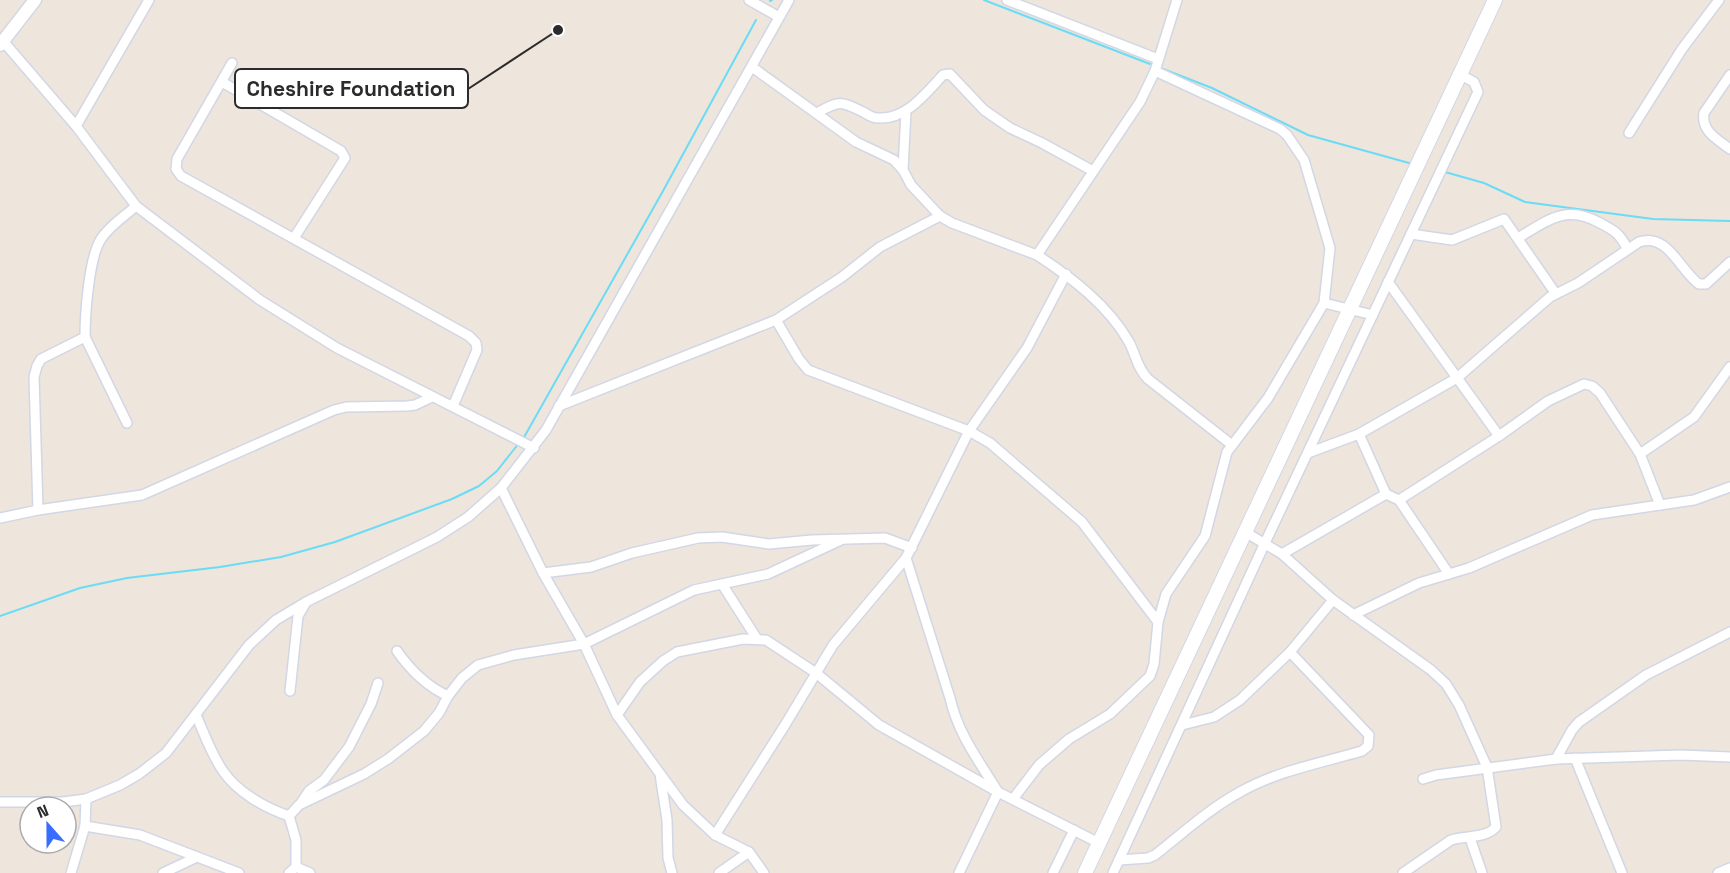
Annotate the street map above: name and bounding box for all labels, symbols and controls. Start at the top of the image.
callout: Cheshire Foundation [235,69,468,108]
text: Cheshire Foundation [246,75,456,102]
north arrow [18,795,78,855]
text: N [34,800,52,823]

